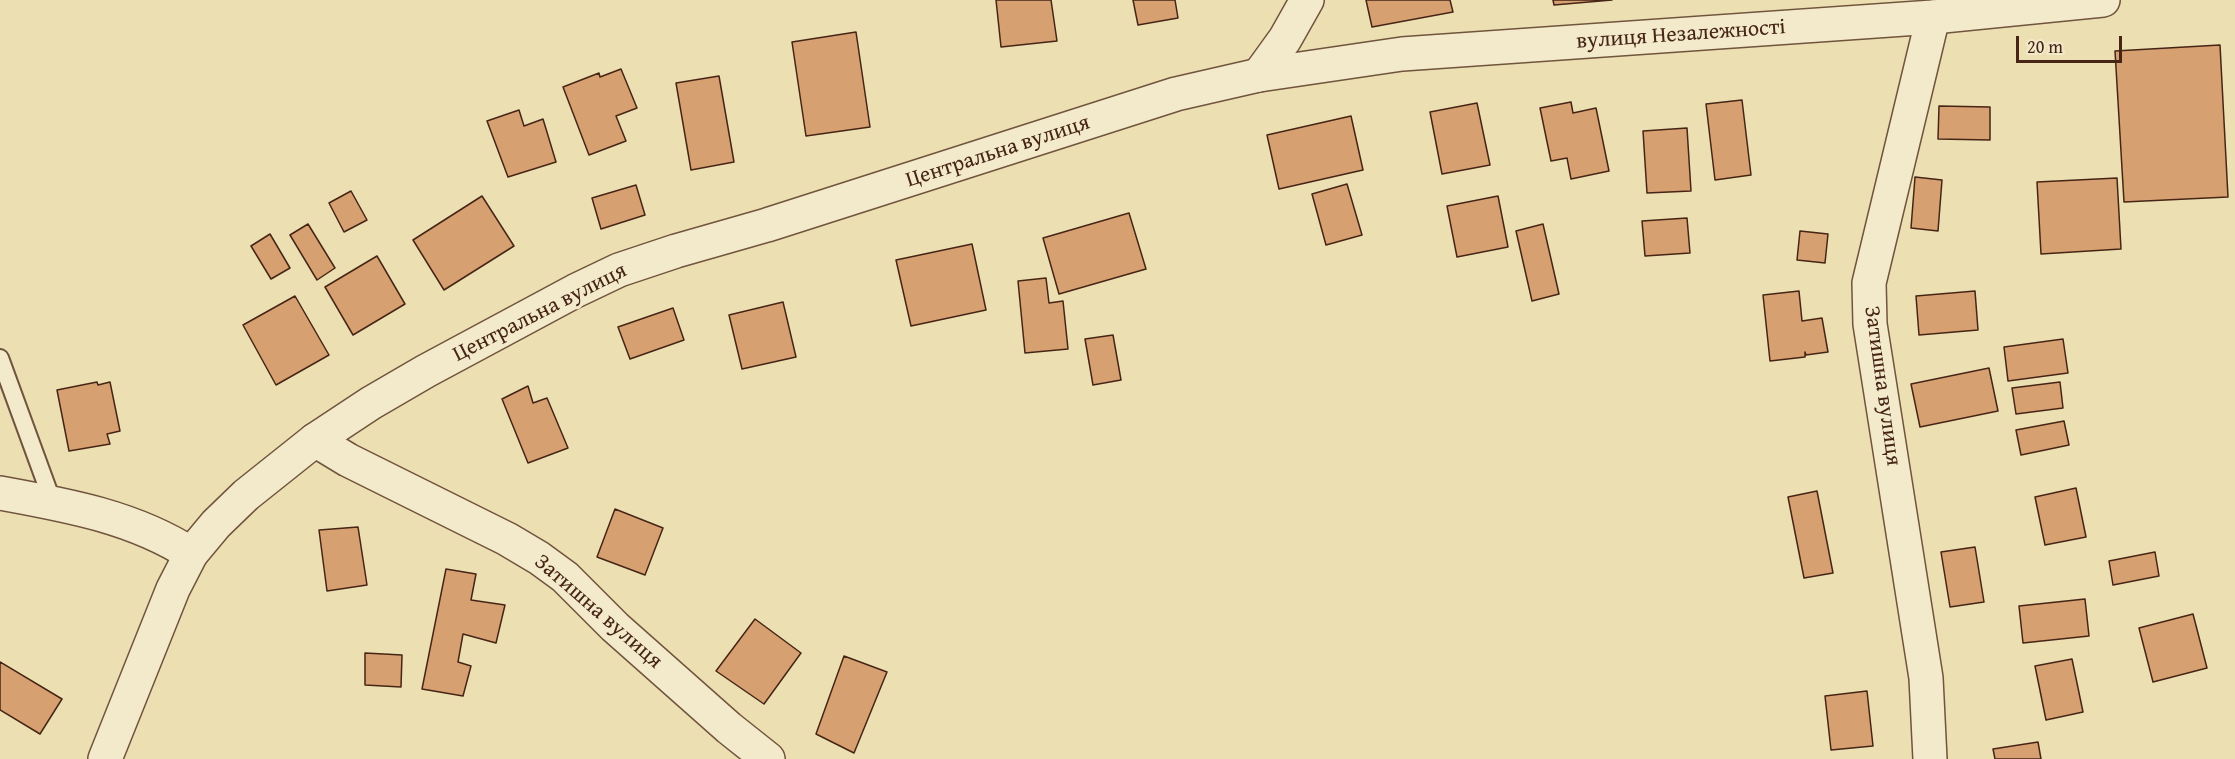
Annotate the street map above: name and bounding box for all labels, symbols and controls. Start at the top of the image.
street label: вулиця Незалежності [1576,15,1786,55]
scale bar [2019,24,2126,62]
text: 20 m [2027,33,2063,60]
street label: Центральна вулиця [903,110,1093,194]
street label: Центральна вулиця [449,258,631,368]
street label: Затишна вулиця [1858,304,1906,468]
street label: Затишна вулиця [529,549,667,675]

